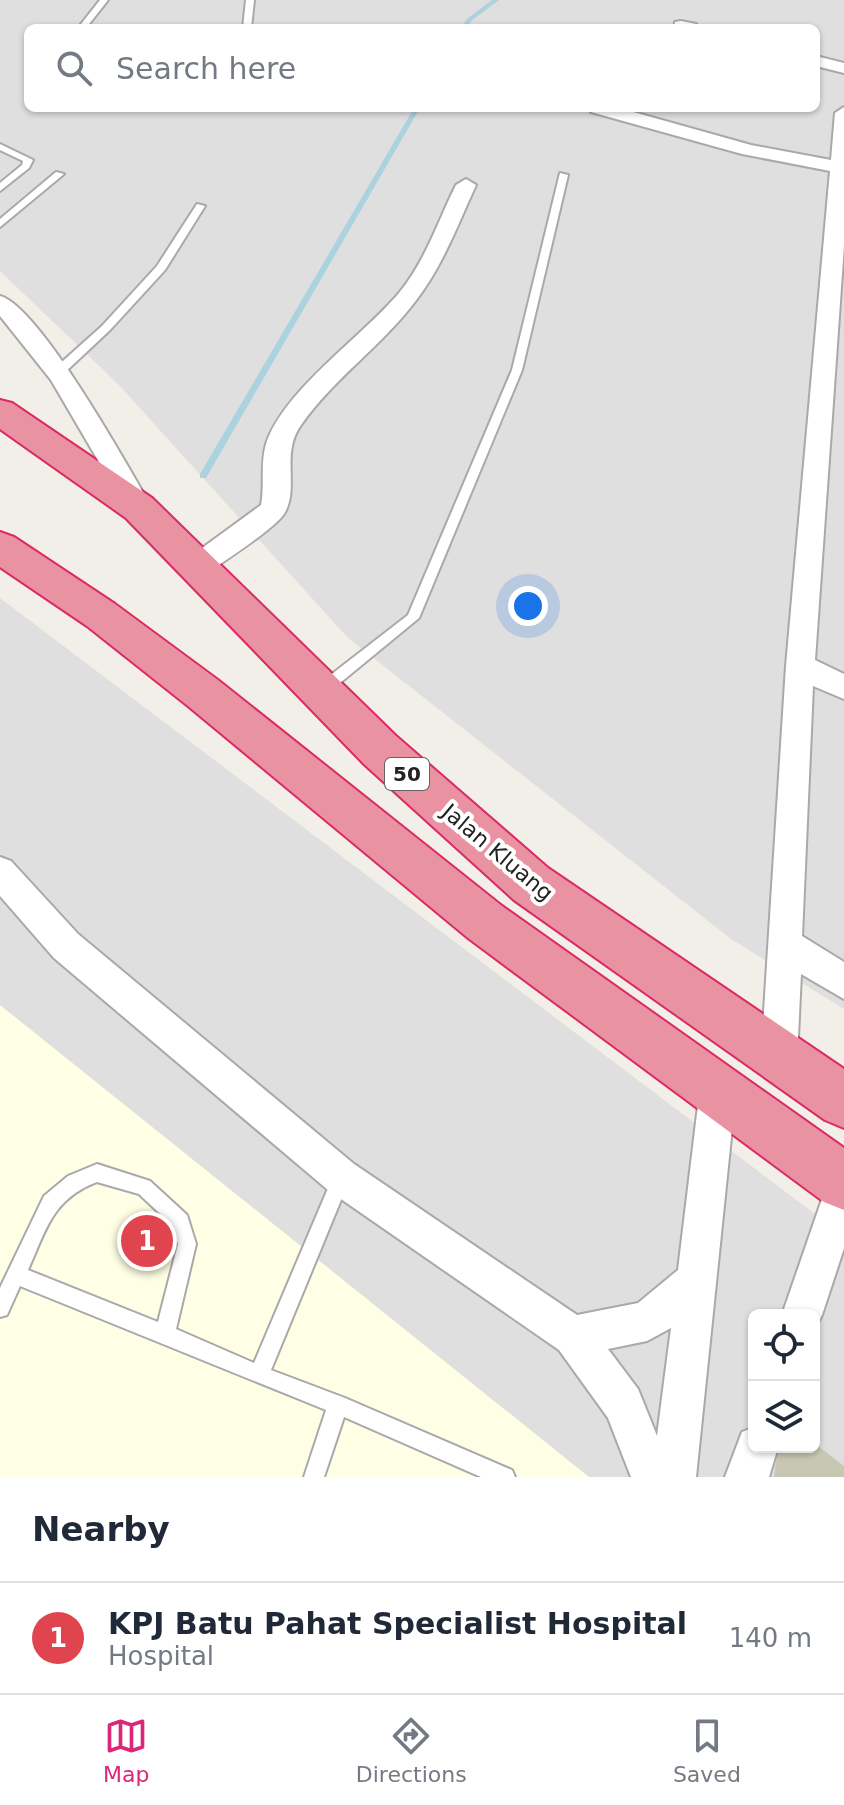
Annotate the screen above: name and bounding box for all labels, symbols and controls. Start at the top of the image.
search box [24,24,820,112]
icon: search [52,46,96,90]
text: Search here [116,51,296,86]
your location [508,586,548,626]
road number: 50 [385,758,429,790]
street label: Jalan Kluang [436,798,558,906]
pin: 1 [121,1211,173,1271]
map controls [748,1309,820,1453]
button: locate [748,1309,820,1381]
button: layers [748,1381,820,1453]
text: Nearby [32,1509,170,1549]
text: KPJ Batu Pahat Specialist Hospital [108,1606,687,1641]
text: 1 [49,1623,67,1653]
text: 140 m [729,1623,812,1653]
text: Hospital [108,1641,214,1671]
tab: Map [103,1714,150,1787]
tab: Directions [356,1714,467,1787]
tab: Saved [673,1714,741,1787]

